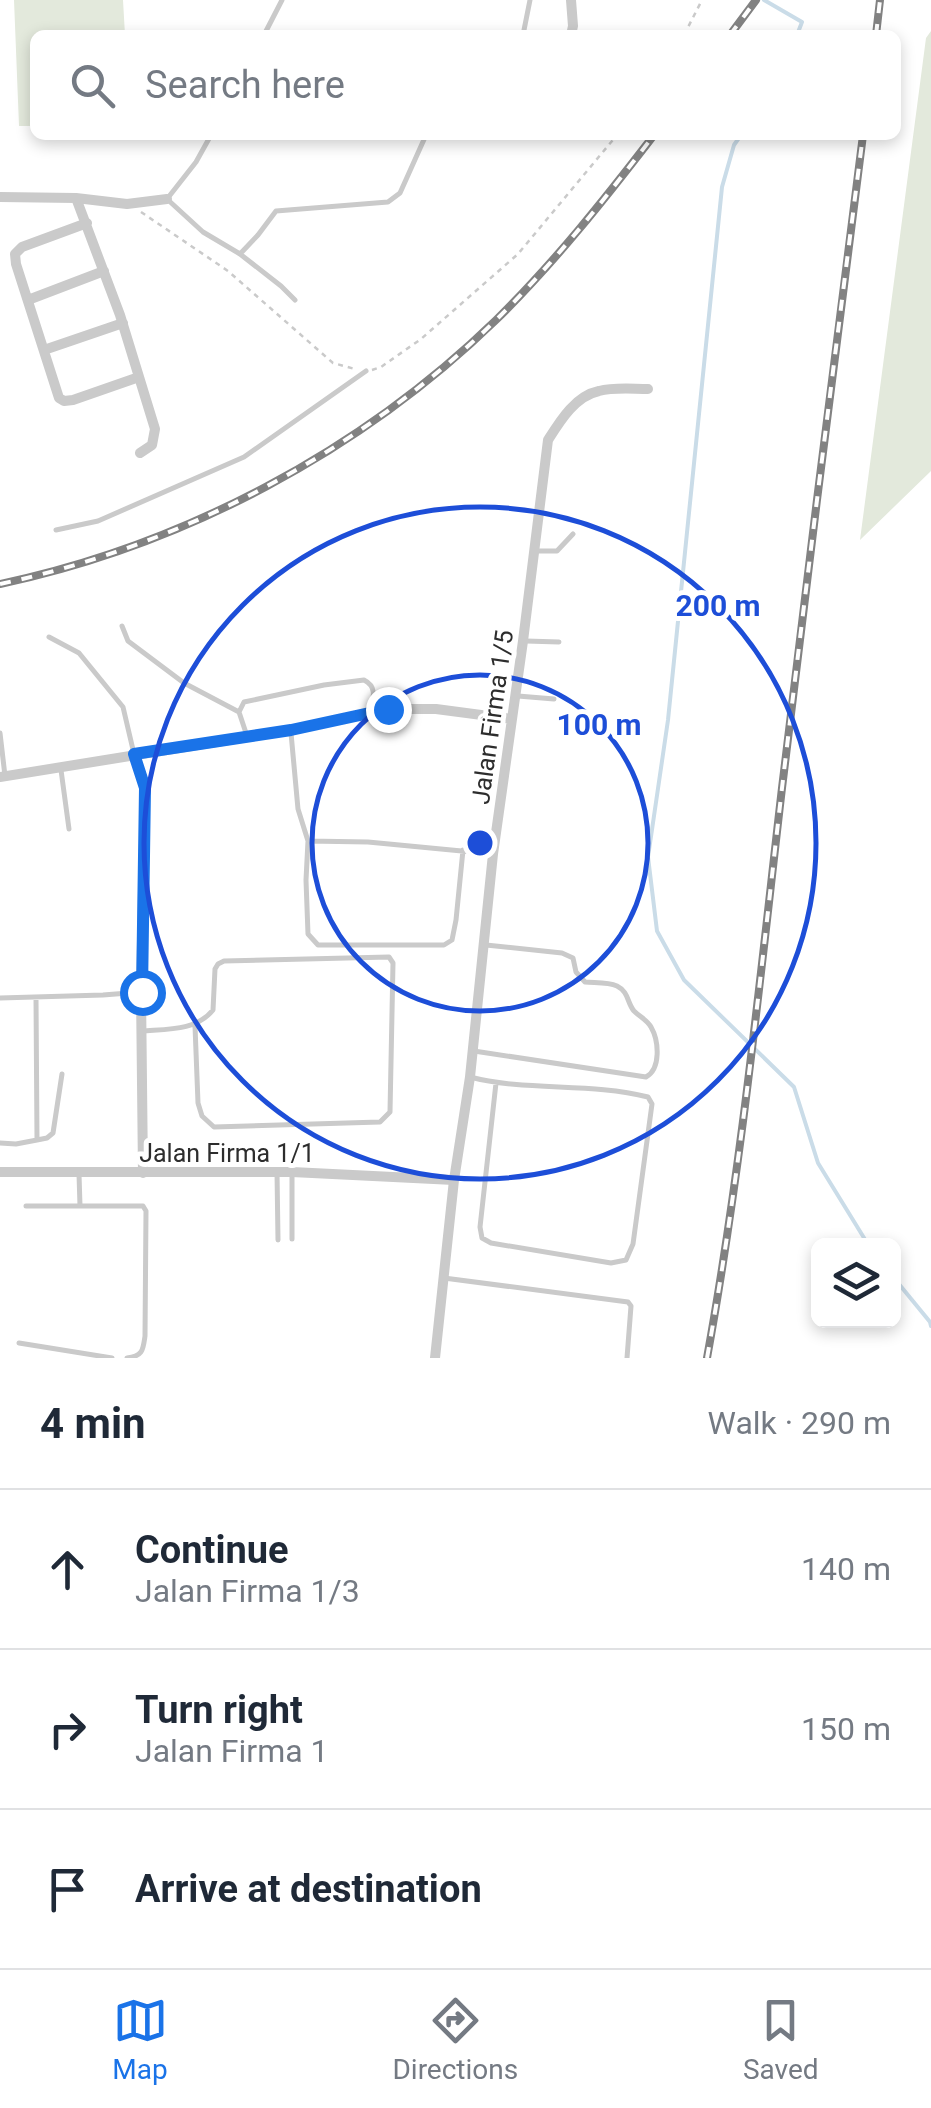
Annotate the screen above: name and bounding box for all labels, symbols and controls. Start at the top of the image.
search box [30,30,901,140]
icon: search [65,58,120,113]
text: Search here [145,63,345,107]
text: 200 m [675,588,761,623]
street label: Jalan Firma 1/5 [466,628,519,806]
route end [366,687,412,733]
text: 100 m [556,707,642,742]
centre of rings [462,825,498,861]
route start [120,970,166,1016]
street label: Jalan Firma 1/1 [139,1139,315,1168]
map controls [811,1238,901,1328]
button: layers [811,1238,901,1328]
text: 4 min [40,1399,146,1448]
text: Walk · 290 m [708,1404,891,1442]
text: Continue [135,1528,289,1572]
icon: ahead [40,1542,95,1597]
text: 140 m [801,1550,891,1588]
text: Jalan Firma 1/3 [135,1572,360,1610]
text: Turn right [135,1688,303,1732]
icon: right [40,1702,95,1757]
text: 150 m [801,1710,891,1748]
text: Jalan Firma 1 [135,1732,329,1770]
icon: arrive [40,1862,95,1917]
text: Arrive at destination [135,1867,482,1911]
tab: Map [112,1993,168,2086]
tab: Directions [392,1993,518,2086]
tab: Saved [743,1993,819,2086]

